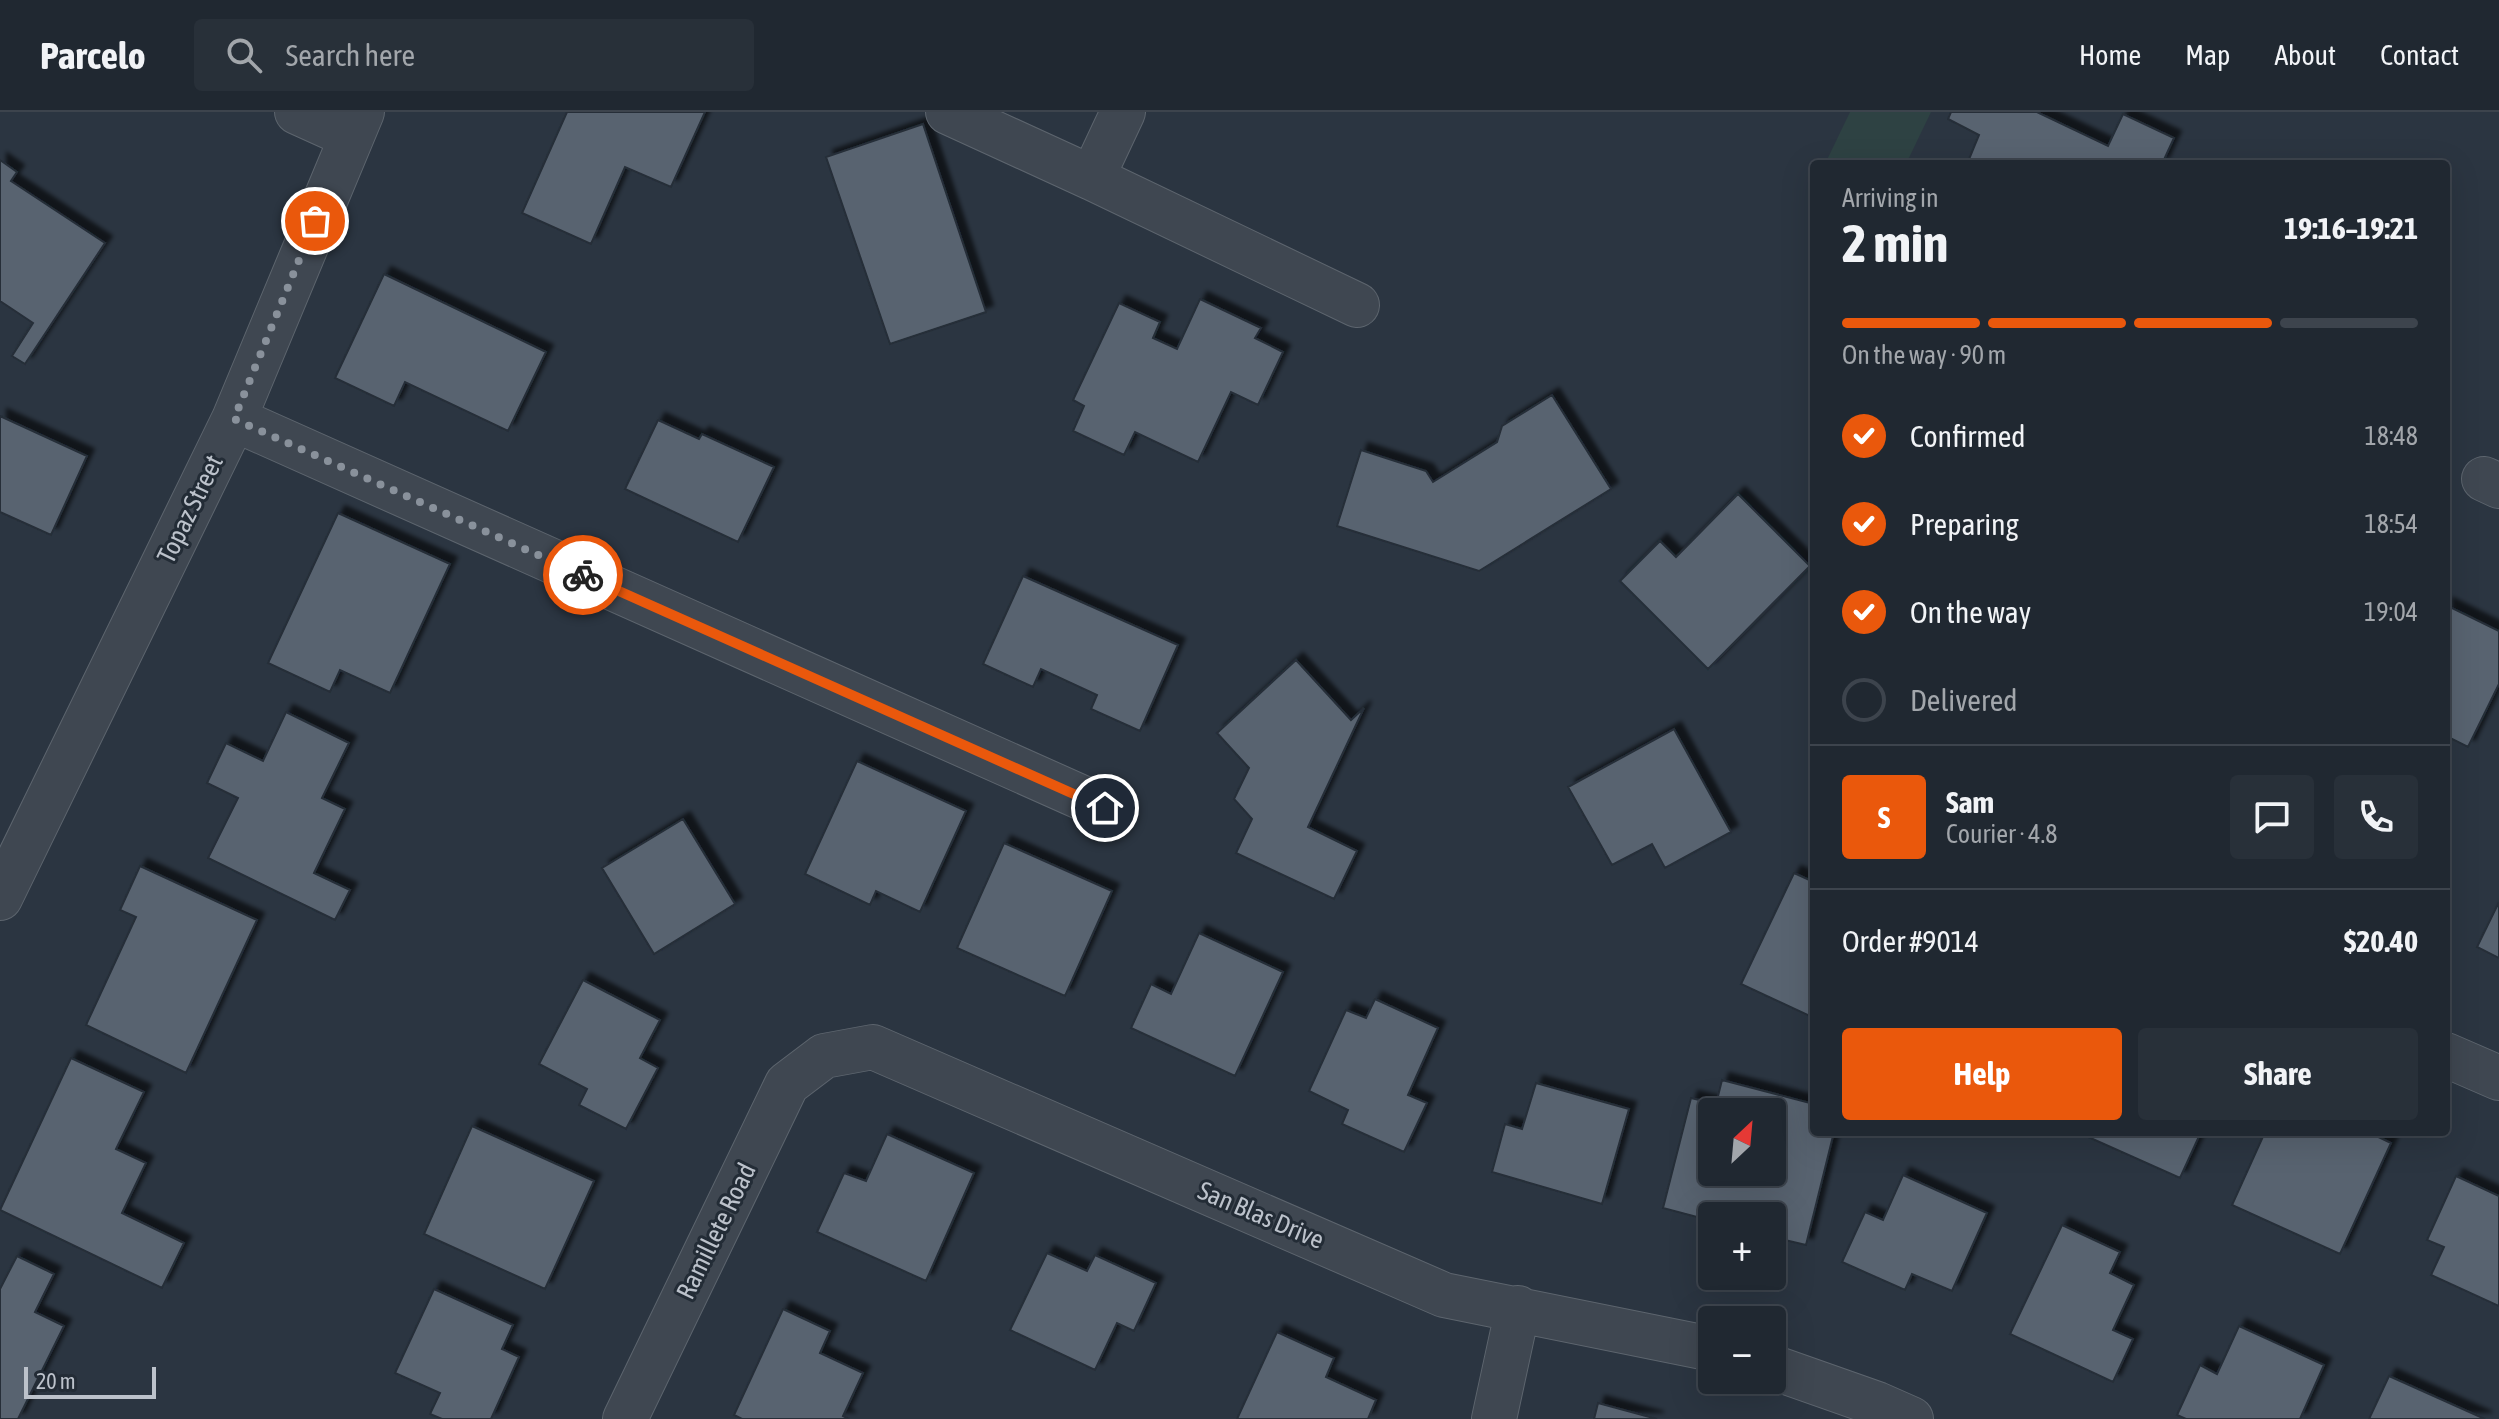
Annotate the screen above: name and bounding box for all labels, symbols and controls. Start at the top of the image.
search box [194,19,754,91]
icon: search [222,33,266,77]
text: Parcelo [40,34,146,77]
text: Search here [286,38,415,72]
text: Home [2079,39,2141,71]
text: Map [2185,39,2230,71]
text: About [2274,39,2336,71]
text: Contact [2380,39,2459,71]
text: Arriving in [1842,183,1939,213]
pin [281,187,349,255]
icon: bag [293,199,337,243]
text: 19:16–19:21 [2284,211,2418,245]
text: 2 min [1842,213,1948,273]
text: On the way · 90 m [1842,340,2006,370]
icon: check [1842,414,1886,458]
text: Confirmed [1910,419,2025,453]
text: 18:48 [2364,421,2418,451]
street label: Topaz Street [151,450,229,568]
icon: check [1842,502,1886,546]
text: Preparing [1910,507,2019,541]
text: 18:54 [2364,509,2418,539]
courier [543,535,623,615]
icon: bike [561,553,605,597]
icon: check [1842,590,1886,634]
text: On the way [1910,595,2031,629]
text: 19:04 [2364,597,2418,627]
text: Delivered [1910,683,2018,717]
pin [1071,774,1139,842]
button: chat [2230,775,2314,859]
button: phone [2334,775,2418,859]
text: Sam [1946,785,1994,819]
icon: home [1083,786,1127,830]
text: S [1878,800,1890,834]
text: Courier · 4.8 [1946,819,2057,849]
text: Order #9014 [1842,924,1979,958]
text: $20.40 [2344,924,2418,958]
button: Help [1842,1028,2122,1120]
button: Share [2138,1028,2418,1120]
north arrow [1698,1098,1786,1186]
map controls [1698,1098,1786,1394]
street label: Ramillete Road [670,1158,762,1304]
street label: San Blas Drive [1194,1175,1328,1255]
button: + [1698,1202,1786,1290]
button: − [1698,1306,1786,1394]
scale bar [24,1363,156,1399]
text: 20 m [36,1368,76,1394]

